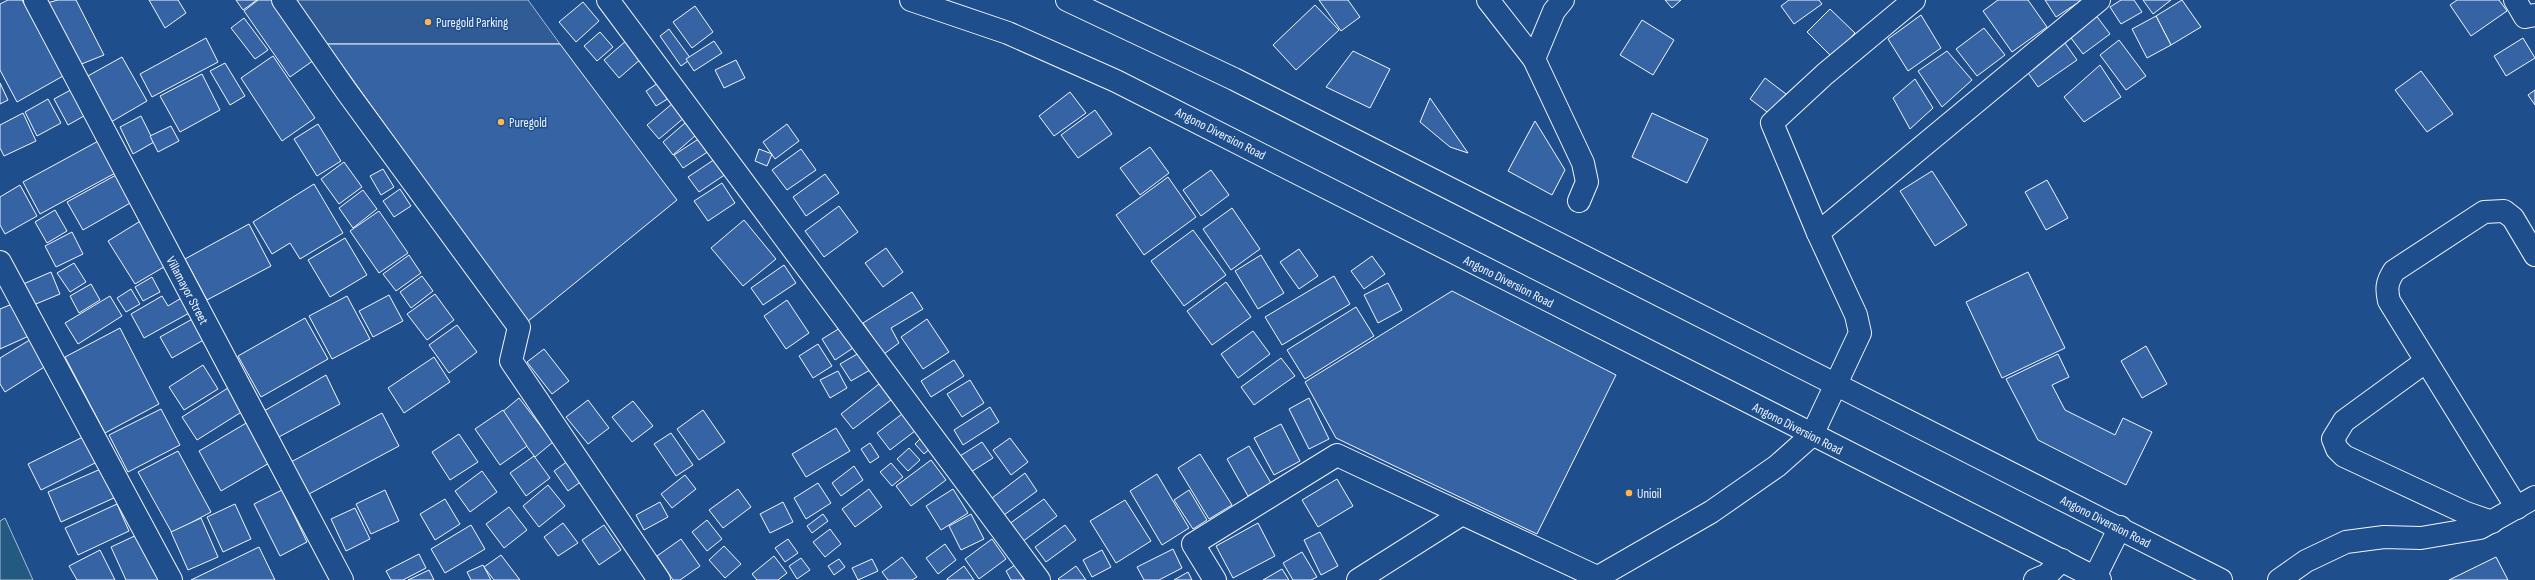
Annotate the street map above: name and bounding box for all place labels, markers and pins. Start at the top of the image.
place label: Puregold Parking [436,15,508,31]
marker: Puregold Parking [423,17,433,27]
place label: Puregold [509,115,547,131]
marker: Puregold [496,117,506,127]
place label: Unioil [1637,486,1662,502]
marker: Unioil [1624,488,1634,498]

